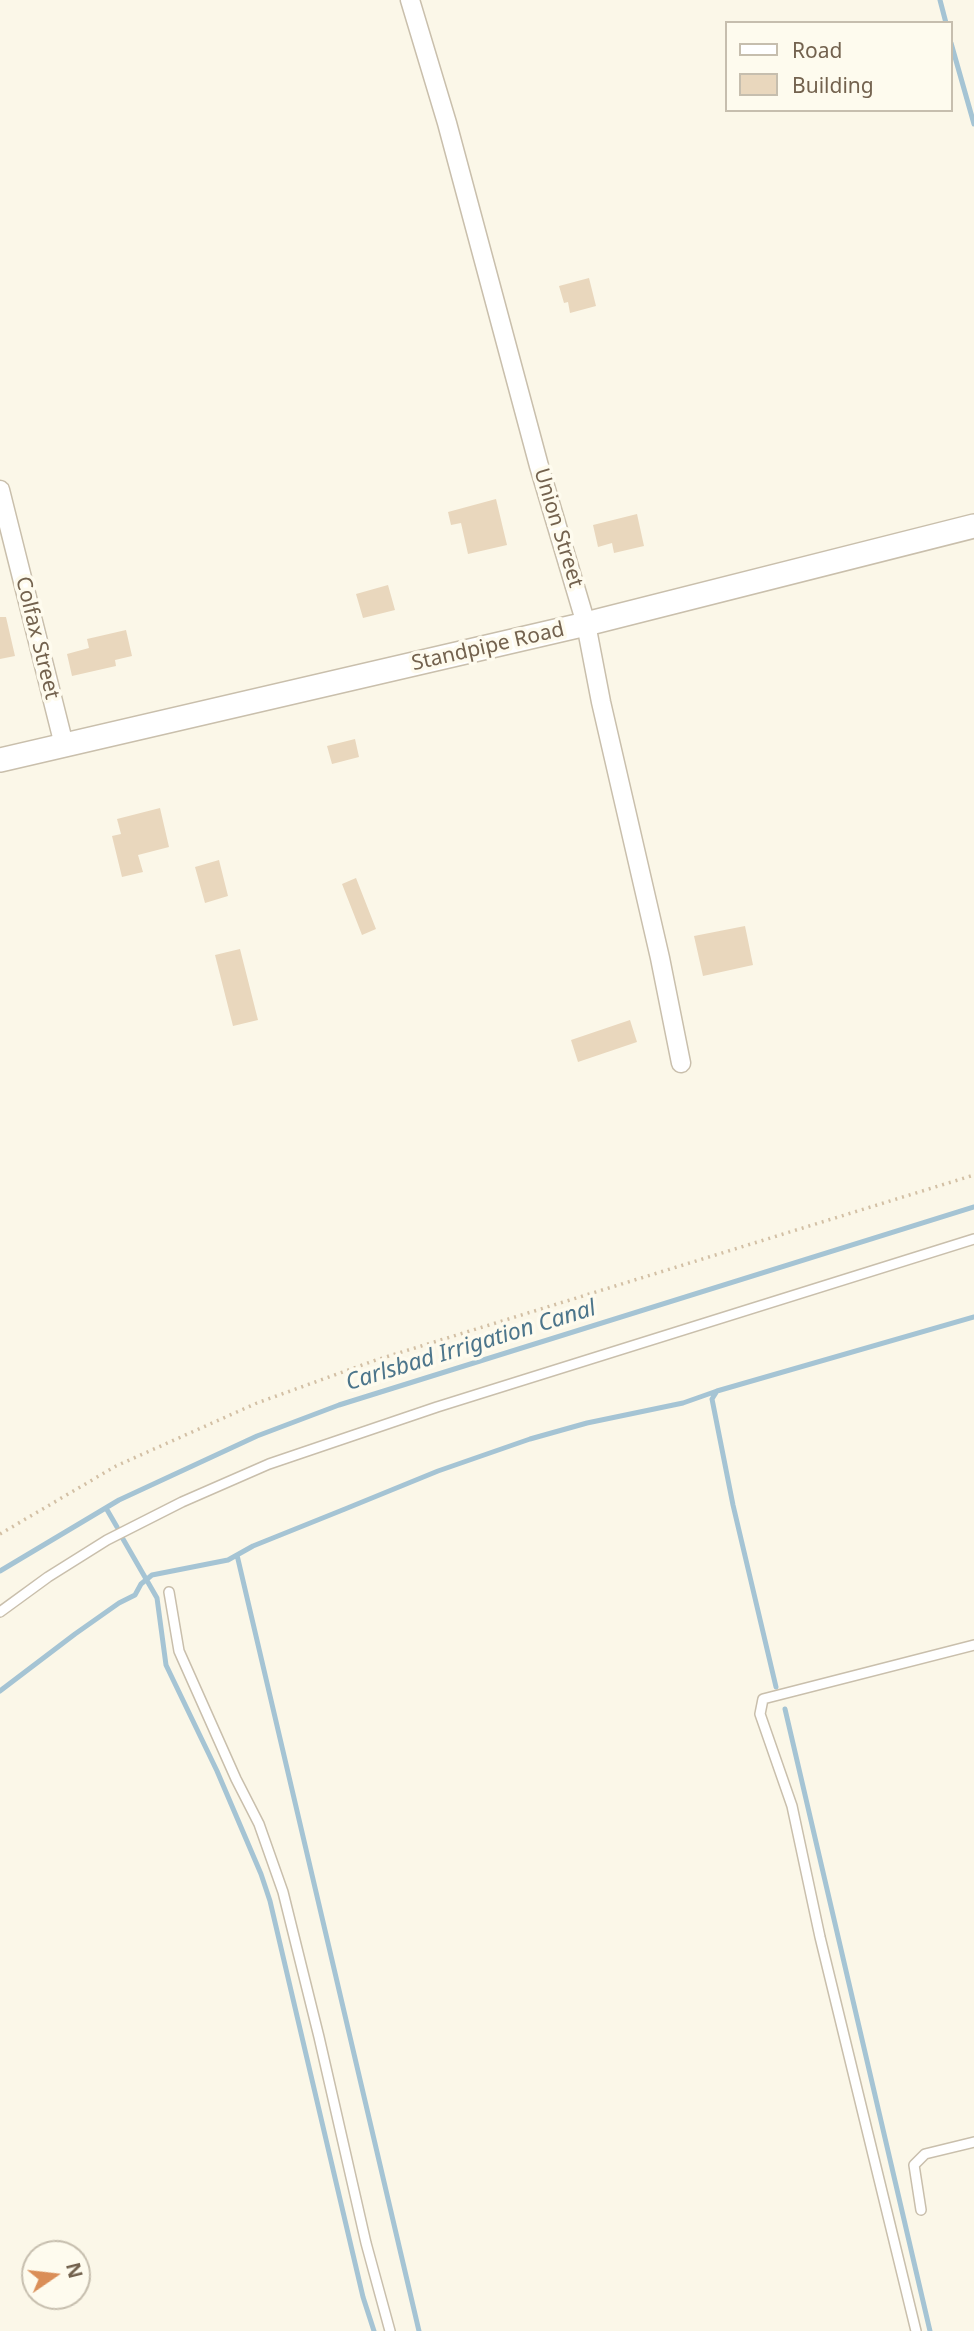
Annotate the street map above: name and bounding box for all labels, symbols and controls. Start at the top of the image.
legend [726,21,953,112]
text: Road [792,36,842,64]
text: Building [792,71,874,99]
street label: Union Street [528,465,588,591]
street label: Colfax Street [10,574,64,702]
street label: Standpipe Road [409,617,567,677]
water label: Carlsbad Irrigation Canal [343,1295,599,1397]
north arrow [21,2240,91,2310]
text: N [60,2260,89,2281]

